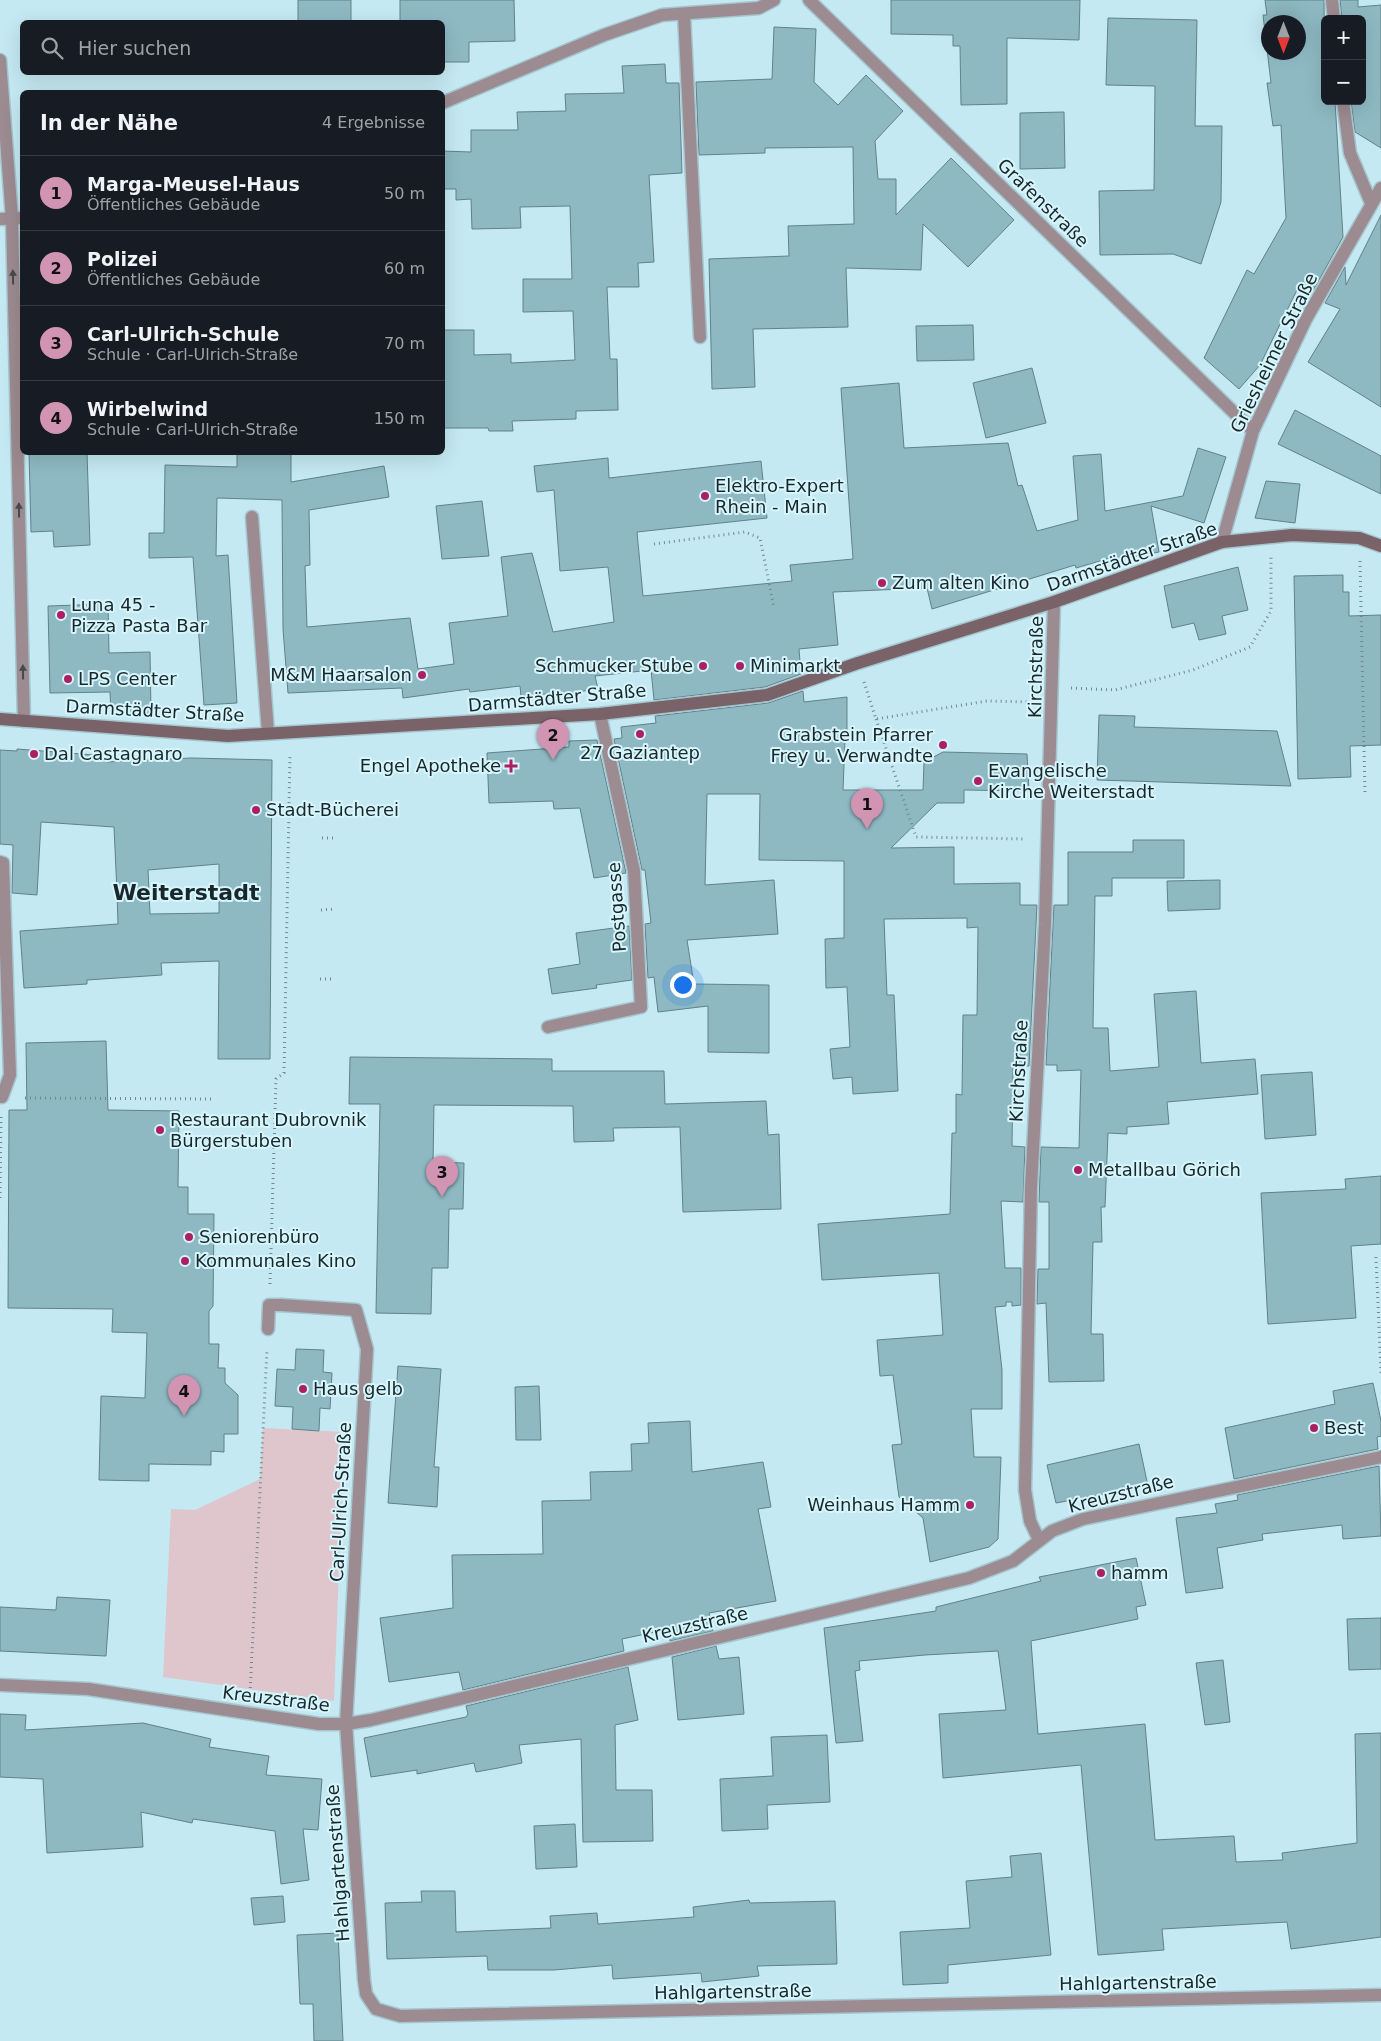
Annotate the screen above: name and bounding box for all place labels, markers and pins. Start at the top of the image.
place label: Elektro-Expert Rhein - Main [715,475,844,517]
marker: Elektro-Expert Rhein - Main [699,490,711,502]
place label: Zum alten Kino [892,572,1030,593]
marker: Zum alten Kino [876,577,888,589]
place label: Luna 45 - Pizza Pasta Bar [71,594,208,636]
marker: Luna 45 - Pizza Pasta Bar [55,609,67,621]
place label: Schmucker Stube [535,655,693,676]
place label: Minimarkt [750,655,840,676]
marker: Schmucker Stube [697,660,709,672]
marker: Minimarkt [734,660,746,672]
place label: M&M Haarsalon [270,664,412,685]
place label: LPS Center [78,668,177,689]
marker: M&M Haarsalon [416,669,428,681]
marker: LPS Center [62,673,74,685]
pin: 2 [537,719,569,760]
place label: Grabstein Pfarrer Frey u. Verwandte [771,724,934,766]
marker: 27 Gaziantep [634,728,646,740]
marker: Grabstein Pfarrer Frey u. Verwandte [937,739,949,751]
place label: 27 Gaziantep [580,742,700,763]
place label: Dal Castagnaro [44,743,183,764]
marker: Dal Castagnaro [28,748,40,760]
place label: Engel Apotheke [360,755,501,776]
marker: Engel Apotheke [505,760,517,772]
place label: Evangelische Kirche Weiterstadt [988,760,1154,802]
marker: Evangelische Kirche Weiterstadt [972,775,984,787]
pin: 1 [851,788,883,829]
place label: Stadt-Bücherei [266,799,399,820]
marker: Stadt-Bücherei [250,804,262,816]
place label: Restaurant Dubrovnik Bürgerstuben [170,1109,367,1151]
marker: Restaurant Dubrovnik Bürgerstuben [154,1124,166,1136]
pin: 3 [426,1156,458,1197]
place label: Metallbau Görich [1088,1159,1241,1180]
marker: Metallbau Görich [1072,1164,1084,1176]
place label: Seniorenbüro [199,1226,319,1247]
marker: Seniorenbüro [183,1231,195,1243]
place label: Kommunales Kino [195,1250,356,1271]
marker: Kommunales Kino [179,1255,191,1267]
pin: 4 [168,1375,200,1416]
place label: Haus gelb [313,1378,403,1399]
marker: Haus gelb [297,1383,309,1395]
place label: Best [1324,1417,1364,1438]
marker: Best [1308,1422,1320,1434]
place label: Weinhaus Hamm [807,1494,960,1515]
marker: Weinhaus Hamm [964,1499,976,1511]
place label: hamm [1111,1562,1169,1583]
marker: hamm [1095,1567,1107,1579]

